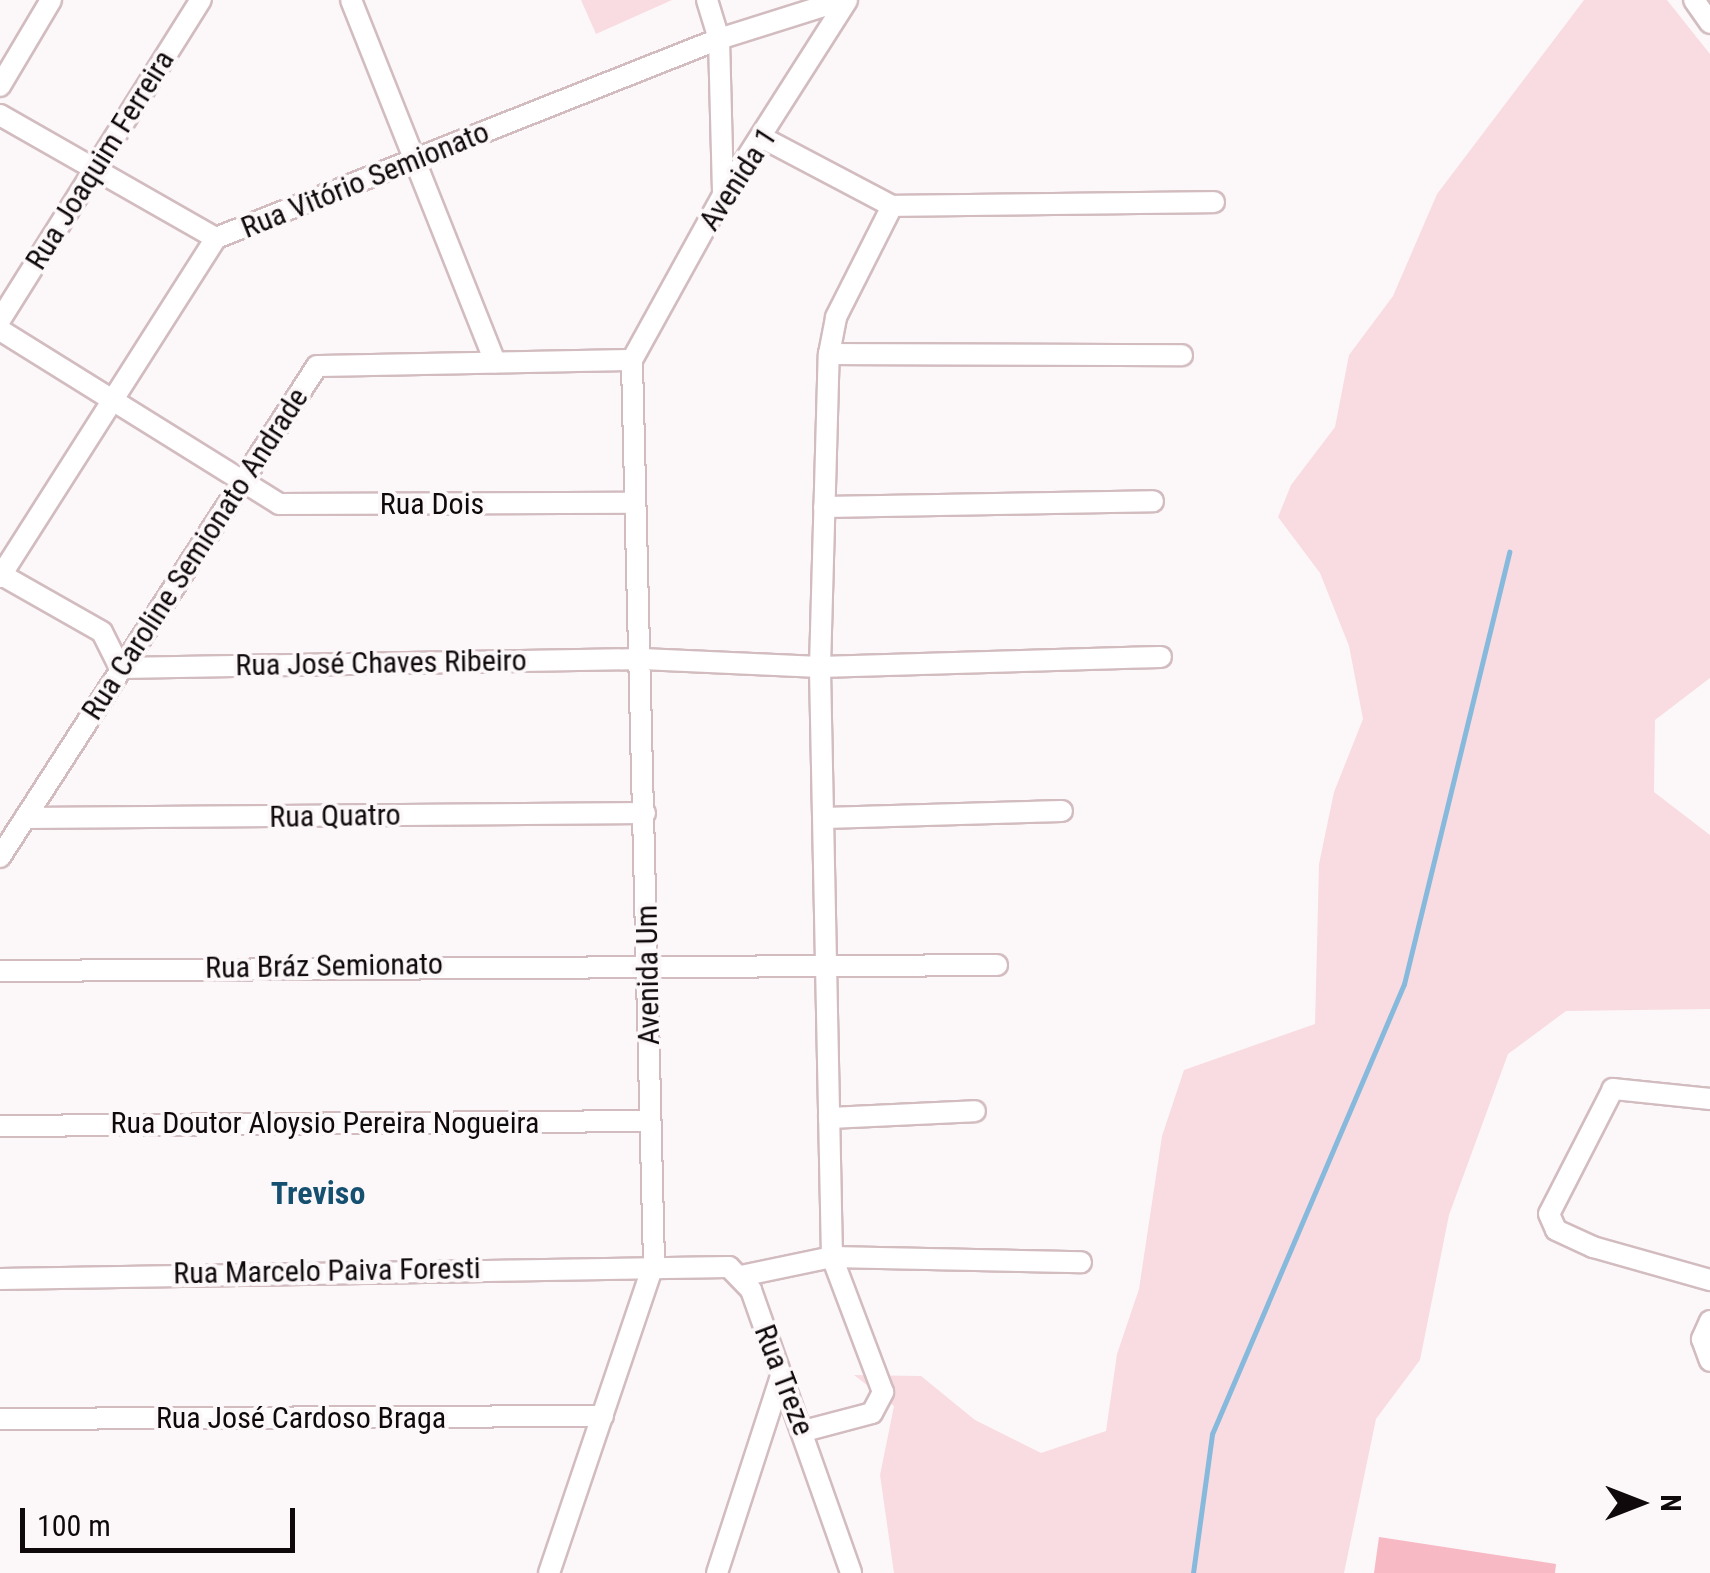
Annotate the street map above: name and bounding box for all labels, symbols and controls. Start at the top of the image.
street label: Rua Joaquim Ferreira [18,44,182,276]
street label: Rua Vitório Semionato [236,114,494,246]
street label: Avenida 1 [691,121,785,237]
street label: Rua Caroline Semionato Andrade [74,381,316,727]
street label: Rua Dois [380,486,484,522]
street label: Rua José Chaves Ribeiro [235,642,527,684]
street label: Rua Quatro [269,797,401,835]
street label: Avenida Um [629,905,667,1045]
street label: Rua Bráz Semionato [205,946,443,986]
street label: Rua Doutor Aloysio Pereira Nogueira [111,1105,539,1141]
district label: Treviso [271,1174,365,1212]
street label: Rua Marcelo Paiva Foresti [173,1250,481,1292]
street label: Rua Treze [746,1319,822,1441]
street label: Rua José Cardoso Braga [156,1400,446,1436]
north arrow [1590,1453,1690,1553]
scale bar [25,1488,300,1550]
text: N [1654,1494,1687,1512]
text: 100 m [37,1508,111,1543]

